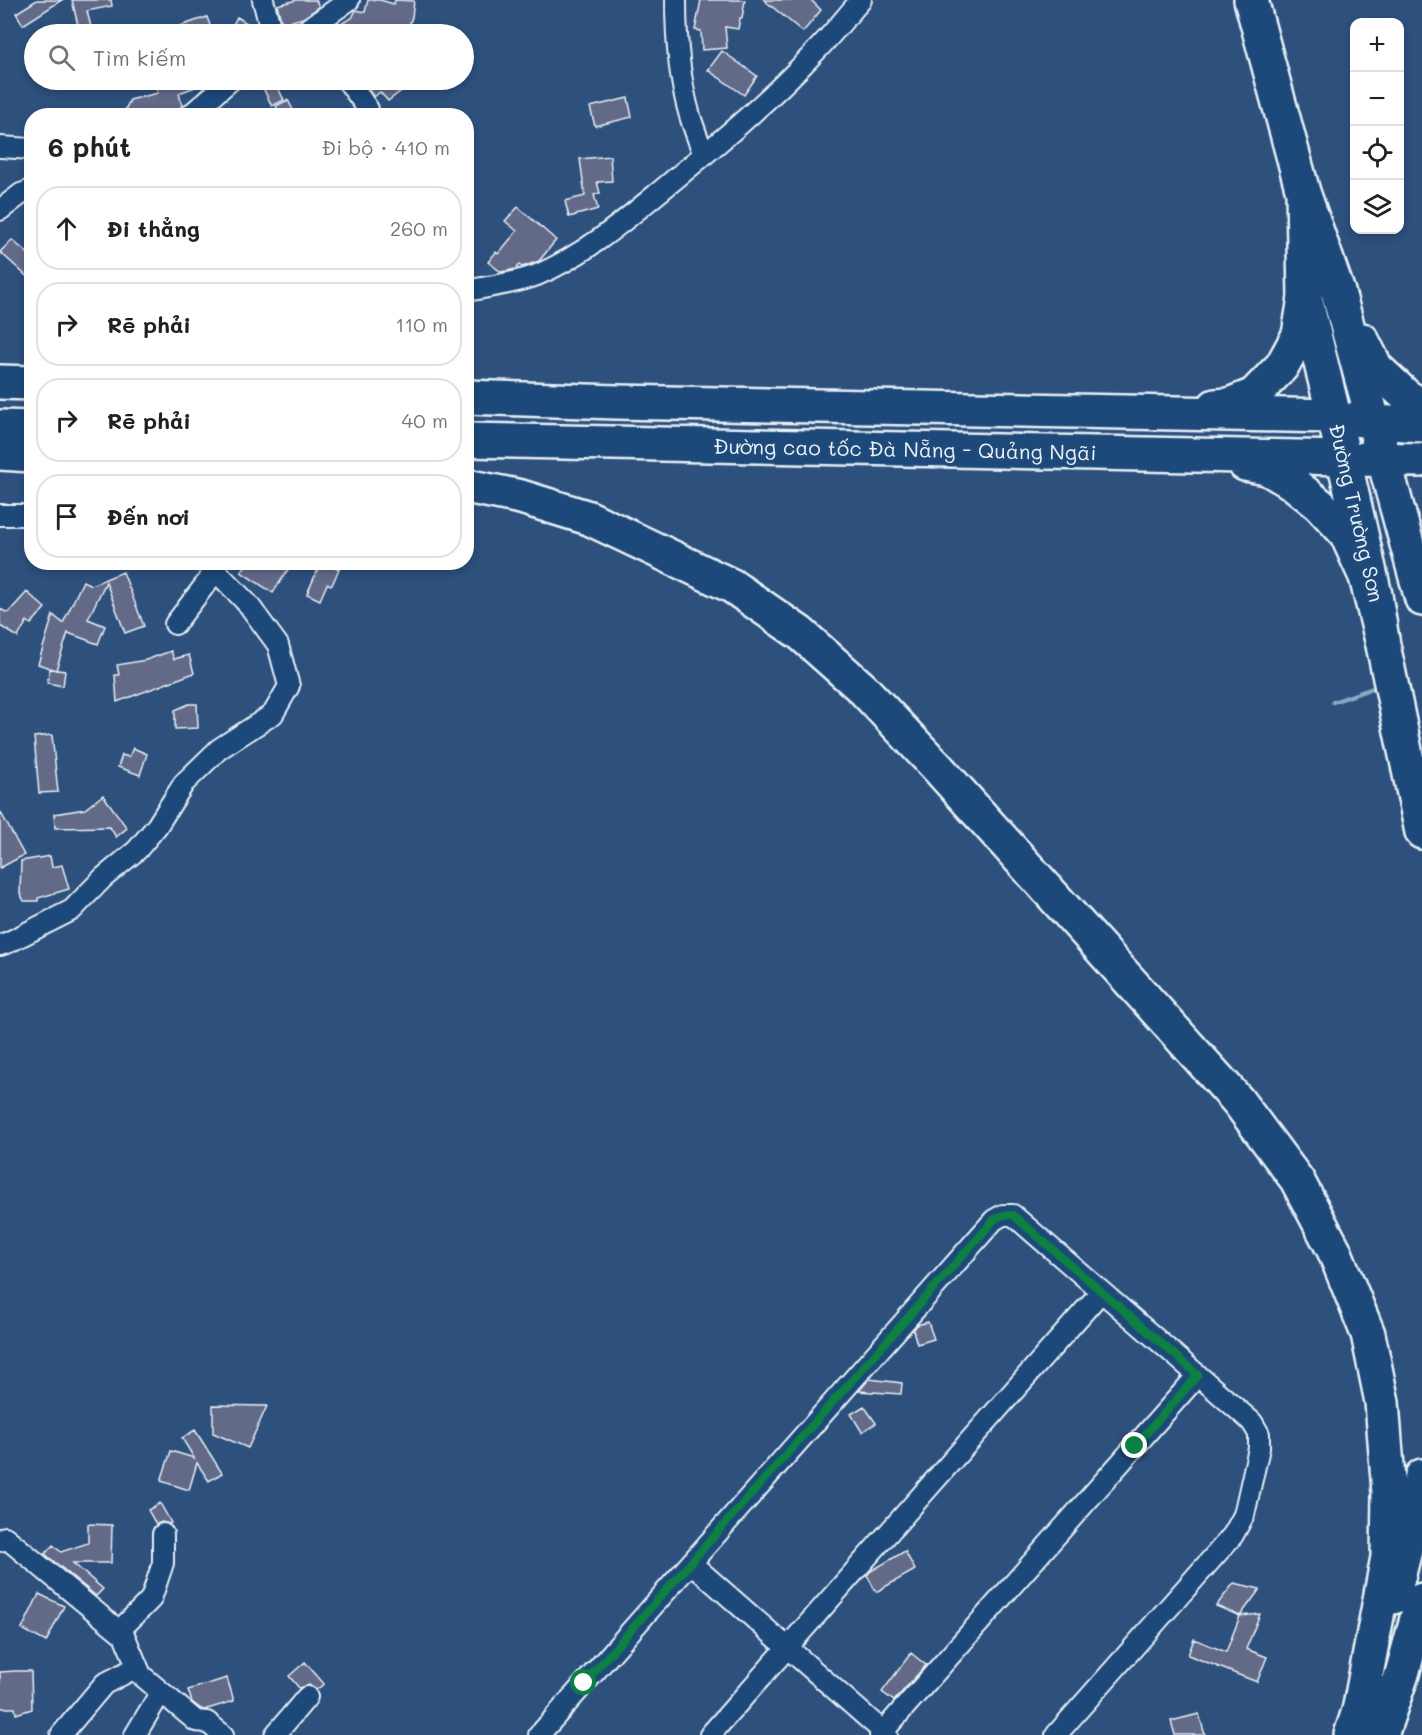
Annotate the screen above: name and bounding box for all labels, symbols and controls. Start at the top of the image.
map controls [1350,18,1404,234]
button: + [1350,18,1404,72]
search box [24,24,474,90]
icon: search [45,41,78,74]
text: Tìm kiếm [93,43,186,72]
button: − [1350,72,1404,126]
button: locate [1350,126,1404,180]
text: 6 phút [48,130,131,164]
text: Đi bộ · 410 m [322,134,450,160]
button: layers [1350,180,1404,234]
icon: ahead [50,212,83,245]
text: Đi thẳng [107,214,200,243]
text: 260 m [390,215,448,241]
icon: right [50,308,83,341]
text: Rẽ phải [107,310,191,339]
text: 110 m [395,311,448,337]
icon: right [50,404,83,437]
text: Rẽ phải [107,406,191,435]
text: 40 m [402,407,448,433]
street label: Đường Trường Sơn [1324,421,1391,604]
street label: Đường cao tốc Đà Nẵng - Quảng Ngãi [713,432,1097,465]
icon: arrive [50,500,83,533]
text: Đến nơi [107,502,190,531]
route end [1121,1432,1147,1458]
route start [570,1669,596,1695]

